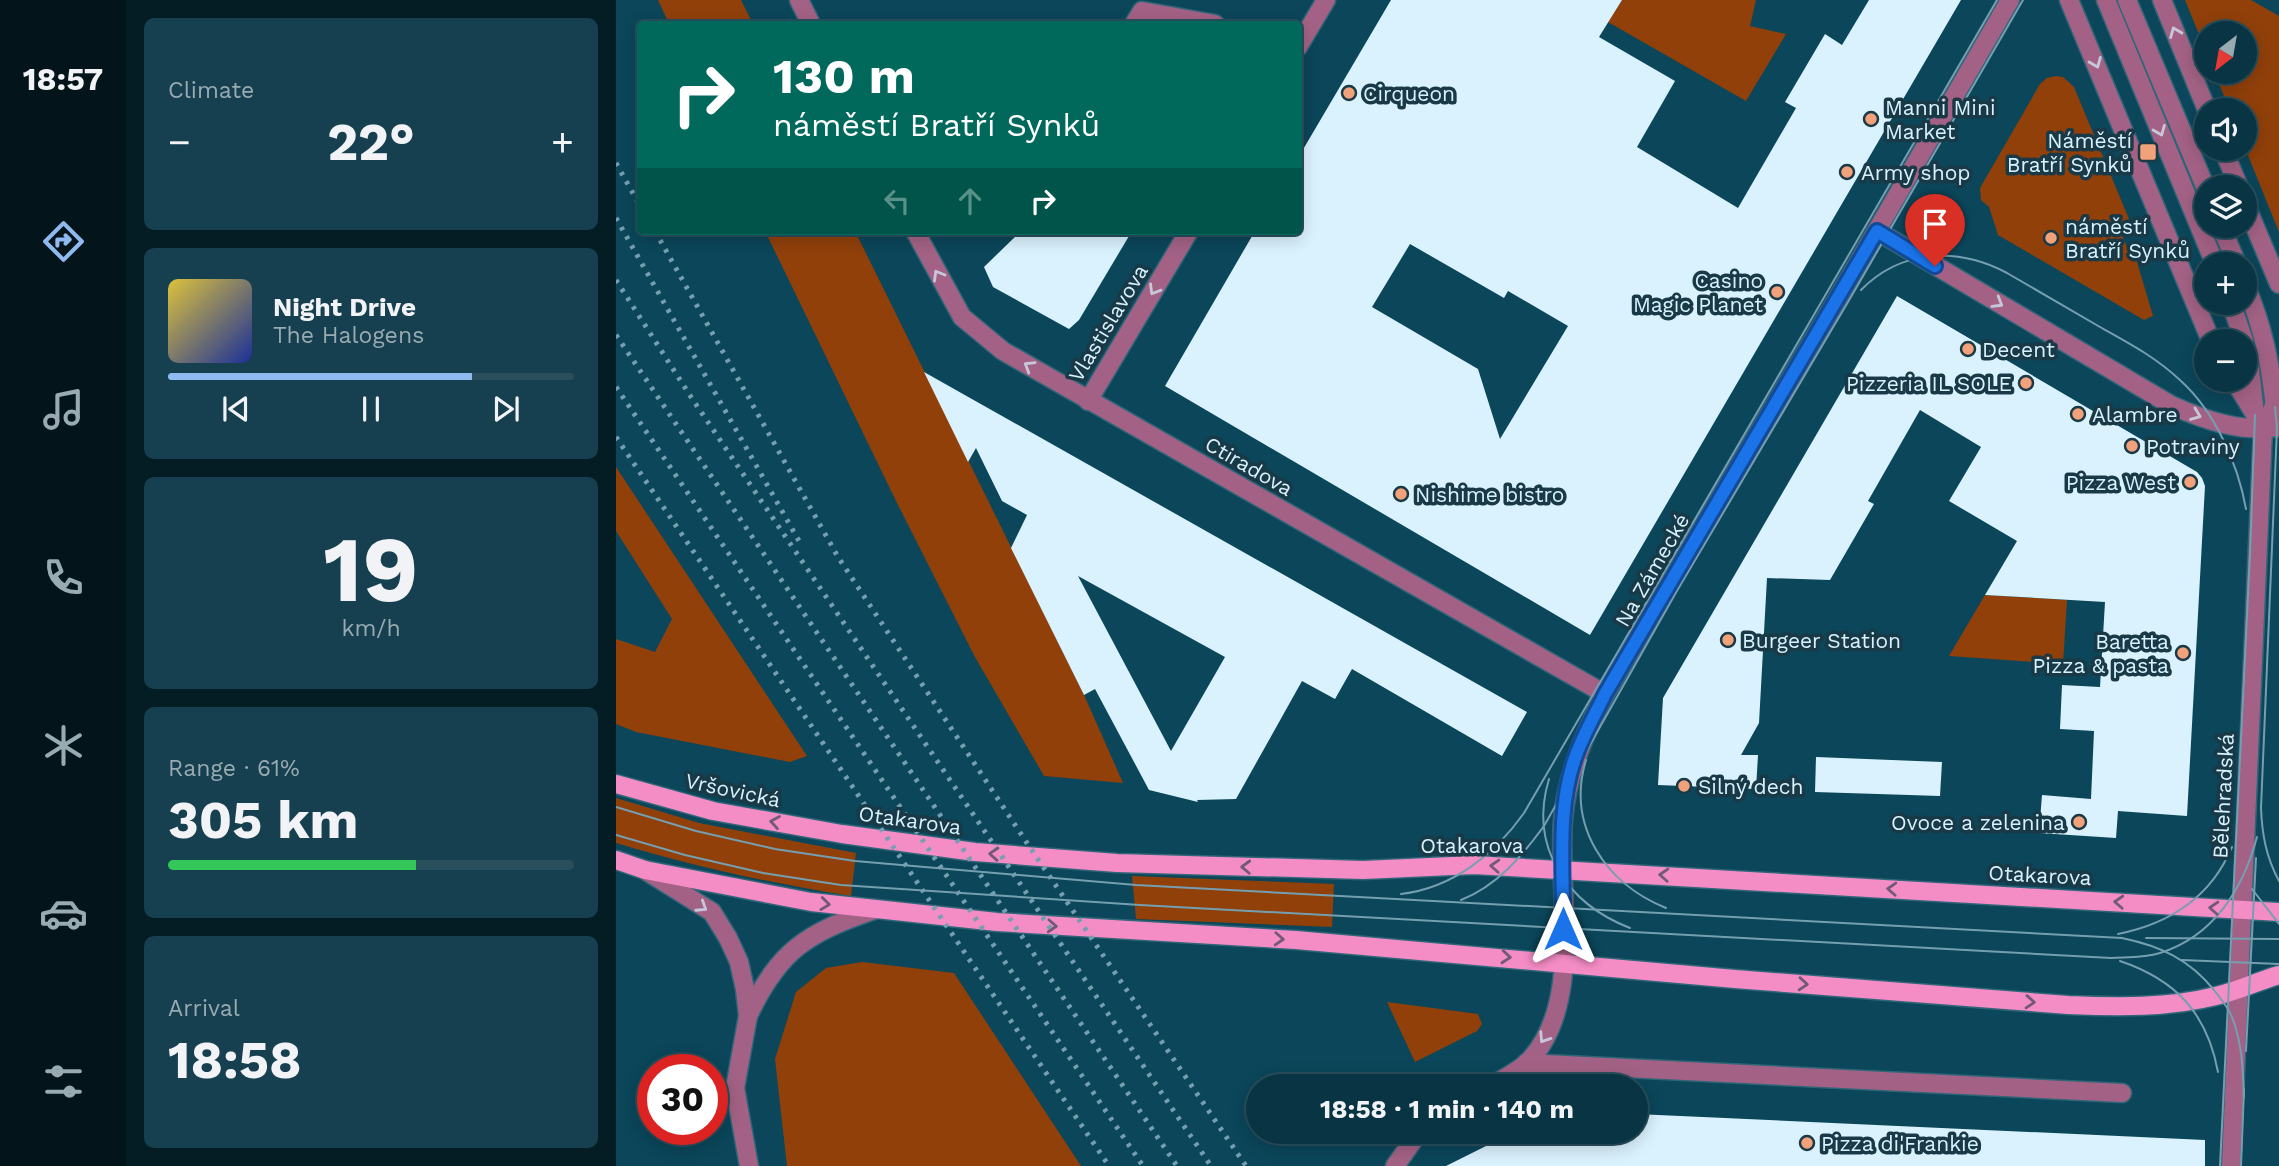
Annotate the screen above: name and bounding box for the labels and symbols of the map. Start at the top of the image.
north arrow [2194,21,2258,84]
one-way arrow [2169,27,2183,40]
one-way arrow [2087,56,2101,68]
place label: Cirqueon [1363,81,1455,106]
marker: Cirqueon [1341,85,1357,101]
place label: Manni Mini Market [1885,95,1996,144]
marker: Manni Mini Market [1863,111,1879,127]
one-way arrow [2152,124,2166,136]
place label: Náměstí Bratří Synků [2007,128,2132,177]
marker: Náměstí Bratří Synků [2138,142,2158,162]
place label: Army shop [1861,160,1970,185]
marker: Army shop [1839,164,1855,180]
pin [1905,194,1965,266]
place label: náměstí Bratří Synků [2065,214,2190,263]
marker: náměstí Bratří Synků [2043,230,2059,246]
street label: Vlastislavova [1063,260,1153,386]
place label: Casino Magic Planet [1633,268,1763,317]
one-way arrow [933,269,946,282]
one-way arrow [1150,282,1163,295]
marker: Casino Magic Planet [1769,284,1785,300]
one-way arrow [1991,295,2004,308]
place label: Decent [1982,337,2055,362]
marker: Decent [1960,341,1976,357]
one-way arrow [1024,362,1037,375]
place label: Pizzeria IL SOLE [1846,371,2012,396]
marker: Pizzeria IL SOLE [2018,375,2034,391]
place label: Alambre [2092,402,2178,427]
marker: Alambre [2070,406,2086,422]
one-way arrow [2189,407,2201,421]
street label: Ctiradova [1201,431,1297,501]
place label: Potraviny [2146,434,2240,459]
marker: Potraviny [2124,438,2140,454]
place label: Pizza West [2066,470,2176,495]
marker: Pizza West [2182,474,2198,490]
place label: Nishime bistro [1415,482,1564,507]
marker: Nishime bistro [1393,486,1409,502]
street label: Na Zámecké [1610,509,1694,631]
place label: Burgeer Station [1742,628,1901,653]
place label: Baretta Pizza & pasta [2033,629,2169,678]
marker: Burgeer Station [1720,632,1736,648]
marker: Baretta Pizza & pasta [2175,645,2191,661]
street label: Bělehradská [2207,733,2239,859]
street label: Vršovická [683,768,783,812]
place label: Silný dech [1698,774,1804,799]
marker: Silný dech [1676,778,1692,794]
street label: Otakarova [857,800,963,840]
place label: Ovoce a zelenina [1891,810,2065,835]
marker: Ovoce a zelenina [2071,814,2087,830]
one-way arrow [769,815,781,830]
street label: Otakarova [1420,833,1524,858]
one-way arrow [988,847,999,862]
one-way arrow [1240,859,1251,874]
one-way arrow [1490,859,1501,874]
street label: Otakarova [1988,860,2092,890]
one-way arrow [1659,868,1670,883]
one-way arrow [1886,881,1897,896]
position arrow [1526,892,1600,966]
one-way arrow [2113,895,2124,910]
one-way arrow [820,896,831,911]
one-way arrow [695,898,708,911]
one-way arrow [2208,900,2219,915]
one-way arrow [1047,918,1058,933]
one-way arrow [1274,931,1285,946]
one-way arrow [1500,950,1511,965]
one-way arrow [1798,976,1809,991]
one-way arrow [2025,994,2036,1009]
one-way arrow [1539,1030,1552,1043]
speed limit sign: 30 [637,1054,728,1145]
place label: Pizza di'Frankie [1821,1131,1979,1156]
marker: Pizza di'Frankie [1799,1135,1815,1151]

